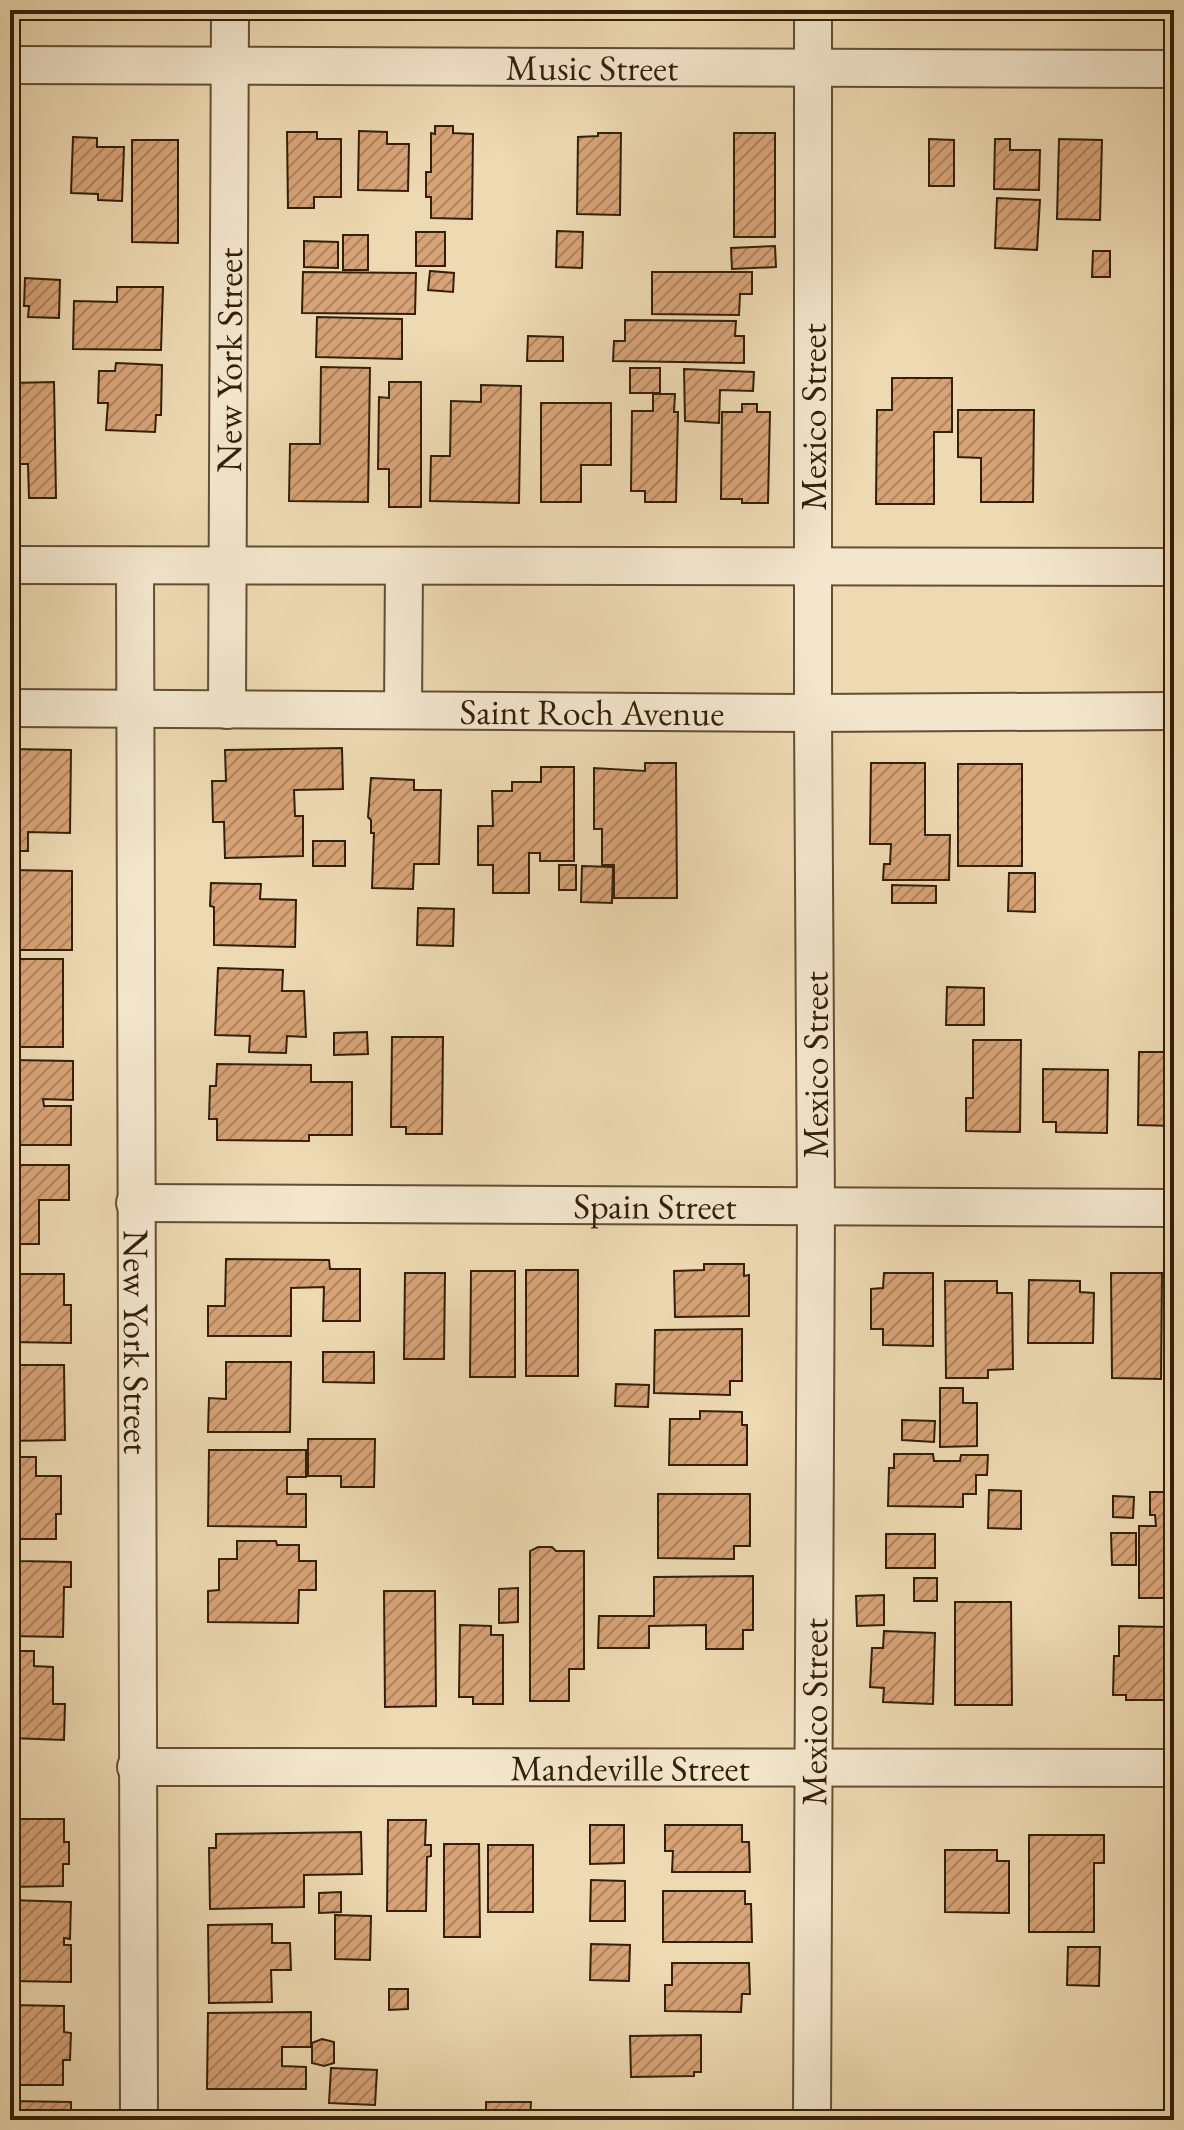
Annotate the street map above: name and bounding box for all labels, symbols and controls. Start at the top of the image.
street label: Music Street [505,43,679,91]
street label: New York Street [205,247,252,472]
street label: Mexico Street [790,323,837,511]
street label: Saint Roch Avenue [459,687,725,736]
street label: Mexico Street [792,971,839,1159]
street label: Spain Street [573,1182,737,1229]
street label: New York Street [113,1230,161,1455]
street label: Mexico Street [790,1617,838,1806]
street label: Mandeville Street [510,1744,751,1791]

